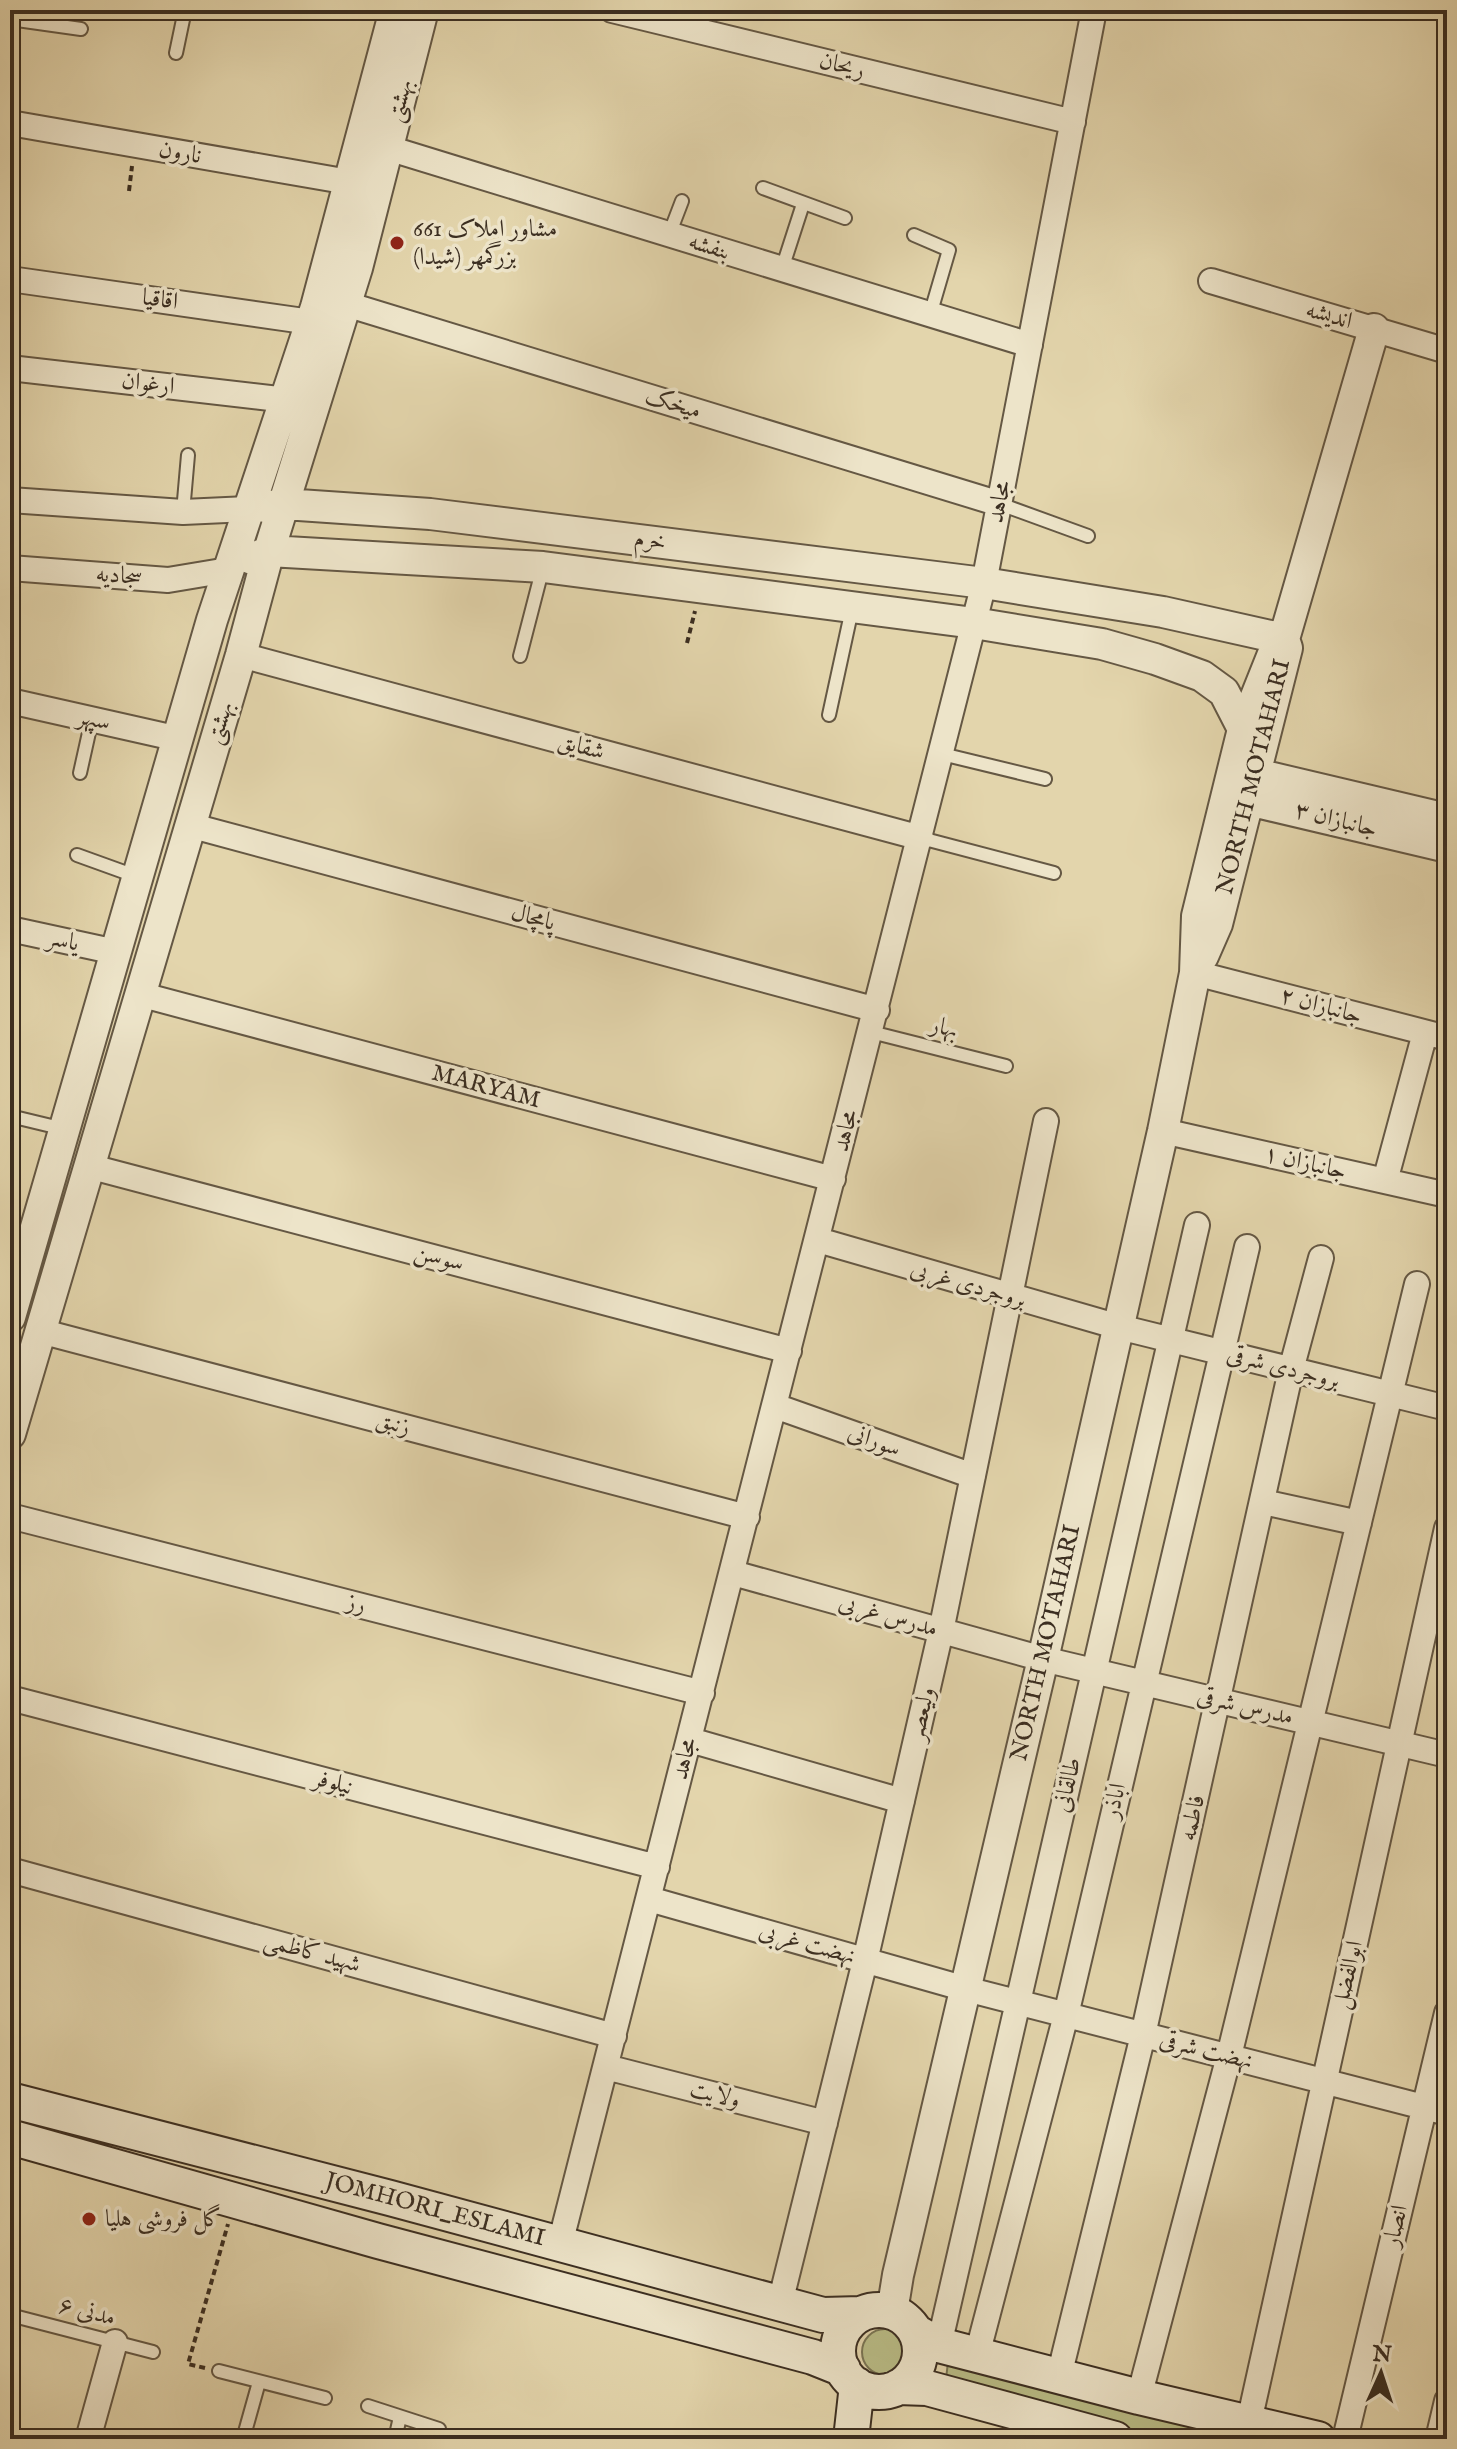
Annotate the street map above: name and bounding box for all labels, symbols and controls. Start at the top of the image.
street label: ریحان [816,45,868,87]
street label: بهشتی [380,76,420,126]
street label: نارون [156,134,204,172]
place label: مشاور املاک 661 بزرگمهر (شیدا) [413,214,557,273]
street label: بنفشه [684,226,734,268]
marker: مشاور املاک 661 بزرگمهر (شیدا) [388,234,406,252]
street label: اقاقیا [140,282,180,318]
street label: اندیشه [1302,295,1356,337]
street label: ارغوان [120,365,176,403]
street label: میخک [641,381,705,427]
street label: مجاهد [981,478,1019,526]
street label: خرم [632,524,668,562]
street label: سجادیه [95,559,143,593]
street label: NORTH MOTAHARI [1210,656,1298,898]
street label: بهشتی [199,697,241,749]
street label: سپهر [72,701,113,739]
street label: شقایق [554,726,608,768]
street label: جانبازان ۳ [1292,795,1380,845]
street label: پامچال [507,897,560,939]
street label: یاسر [41,922,83,960]
street label: جانبازان ۲ [1276,980,1366,1032]
street label: بهار [925,1009,961,1046]
street label: MARYAM [428,1058,544,1116]
street label: مجاهد [826,1106,866,1155]
street label: جانبازان ۱ [1261,1138,1349,1188]
street label: سوسن [411,1237,467,1279]
street label: بروجردی غربی [907,1254,1029,1316]
street label: بروجردی شرقی [1223,1339,1343,1397]
street label: زنبق [372,1405,414,1443]
street label: سورانی [843,1417,905,1465]
street label: NORTH MOTAHARI [1004,1522,1088,1764]
street label: رز [341,1586,369,1621]
street label: مدرس غربی [835,1587,941,1645]
street label: مدرس شرقی [1194,1681,1296,1733]
street label: ولیعصر [900,1684,943,1747]
street label: مجاهد [665,1734,705,1783]
street label: طالقانی [1047,1754,1089,1816]
street label: نیلوفر [307,1762,356,1803]
street label: اباذر [1095,1780,1134,1824]
street label: فاطمه [1173,1792,1213,1844]
street label: نهضت غربی [755,1915,859,1973]
street label: شهید کاظمی [260,1925,364,1981]
street label: ابوالفضل [1325,1938,1371,2012]
street label: نهضت شرقی [1156,2024,1256,2078]
street label: ولایت [687,2074,743,2116]
street label: JOMHORI_ESLAMI [319,2165,548,2254]
street label: انصار [1376,2202,1416,2252]
place label: گل فروشی هلیا [105,2203,222,2235]
marker: گل فروشی هلیا [80,2210,98,2228]
street label: مدنی ۶ [55,2290,119,2334]
north arrow [1341,2333,1421,2413]
text: N [1371,2340,1392,2370]

